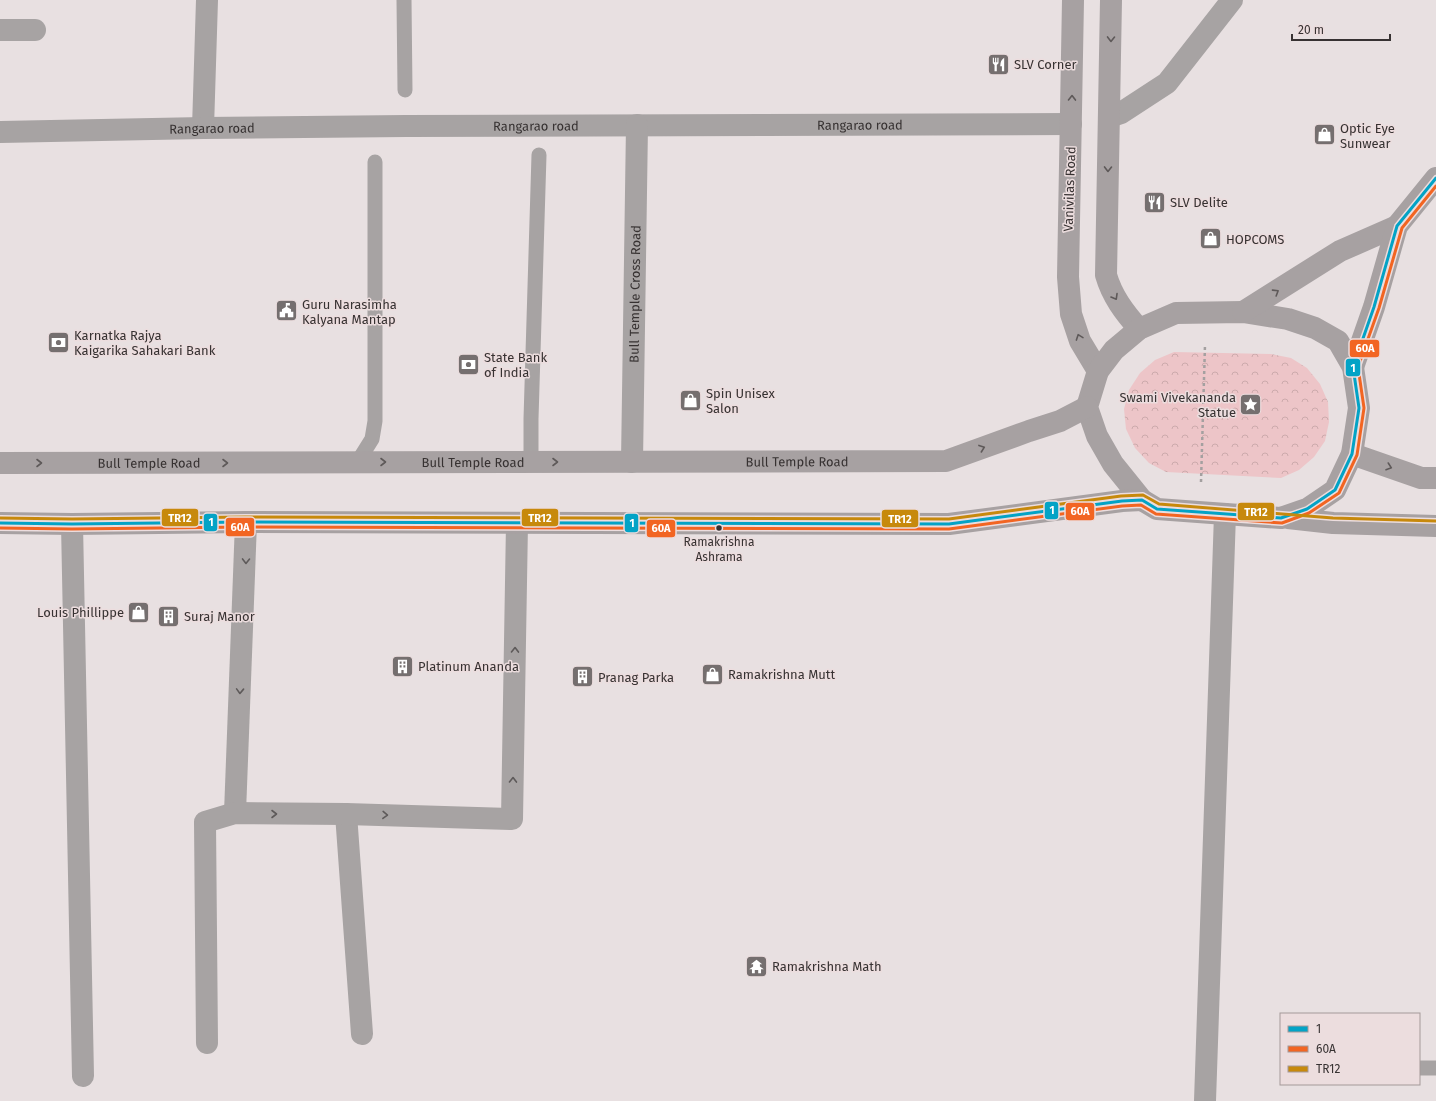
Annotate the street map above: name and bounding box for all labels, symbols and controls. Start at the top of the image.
scale bar [1292,16,1390,42]
text: 20 m [1298,23,1324,37]
one-way arrow [1107,36,1115,42]
restaurant icon: SLV Corner [986,51,1012,77]
place label: SLV Corner [1014,57,1077,72]
one-way arrow [1067,95,1076,101]
street label: Rangarao road [493,118,579,134]
street label: Rangarao road [817,118,903,133]
street label: Rangarao road [169,120,255,137]
place label: Optic Eye Sunwear [1340,121,1395,151]
shop icon: Optic Eye Sunwear [1311,122,1337,148]
street label: Vanivilas Road [1061,146,1078,232]
one-way arrow [1104,166,1112,172]
restaurant icon: SLV Delite [1142,189,1168,215]
place label: SLV Delite [1170,195,1228,210]
street label: Bull Temple Cross Road [626,225,644,363]
shop icon: HOPCOMS [1197,226,1223,252]
place label: HOPCOMS [1226,232,1284,247]
one-way arrow [1271,289,1278,296]
one-way arrow [1110,293,1118,300]
place label: Guru Narasimha Kalyana Mantap [302,297,397,327]
public building icon: Guru Narasimha Kalyana Mantap [274,298,300,324]
place label: Karnatka Rajya Kaigarika Sahakari Bank [74,328,216,358]
bank icon: Karnatka Rajya Kaigarika Sahakari Bank [46,329,72,355]
one-way arrow [1075,333,1084,340]
line badge: 60A [1349,339,1380,358]
text: 60A [1355,342,1375,355]
place label: State Bank of India [484,350,547,380]
bank icon: State Bank of India [455,351,481,377]
line badge: 1 [1345,358,1361,377]
text: 1 [1350,362,1356,375]
place label: Spin Unisex Salon [706,386,775,416]
shop icon: Spin Unisex Salon [677,387,703,413]
place label: Swami Vivekananda Statue [1119,390,1236,420]
place icon: Swami Vivekananda Statue [1238,391,1264,417]
one-way arrow [979,444,986,452]
street label: Bull Temple Road [746,454,848,469]
street label: Bull Temple Road [422,455,524,470]
street label: Bull Temple Road [98,456,200,471]
one-way arrow [380,458,386,466]
one-way arrow [552,458,558,466]
one-way arrow [36,459,42,467]
one-way arrow [222,459,228,467]
one-way arrow [1386,462,1393,470]
line badge: 1 [1044,501,1059,520]
line badge: 60A [1065,502,1095,521]
line badge: TR12 [1237,502,1275,521]
text: 1 [1049,504,1055,517]
text: 60A [1070,505,1090,518]
text: TR12 [1244,506,1268,519]
line badge: TR12 [161,508,199,527]
line badge: TR12 [521,508,559,527]
line badge: TR12 [881,509,919,528]
text: TR12 [168,512,192,525]
text: TR12 [528,512,552,525]
line badge: 1 [203,513,218,532]
line badge: 1 [624,513,639,533]
text: TR12 [888,513,912,526]
text: 1 [208,516,214,529]
line badge: 60A [225,517,255,537]
text: 1 [629,517,635,530]
line badge: 60A [646,519,676,538]
text: 60A [230,521,250,534]
text: 60A [651,522,671,535]
marker: Ramakrishna Ashrama [714,523,724,533]
place label: Ramakrishna Ashrama [684,535,754,564]
one-way arrow [241,558,250,564]
shop icon: Louis Phillippe [126,599,152,625]
building icon: Suraj Manor [156,603,182,629]
place label: Louis Phillippe [37,605,124,620]
place label: Suraj Manor [184,609,255,624]
one-way arrow [510,647,519,653]
building icon: Platinum Ananda [389,653,415,679]
place label: Platinum Ananda [418,659,519,674]
shop icon: Ramakrishna Mutt [699,661,725,687]
building icon: Pranag Parka [570,664,596,690]
place label: Ramakrishna Mutt [728,667,836,682]
place label: Pranag Parka [598,670,674,685]
one-way arrow [236,688,245,694]
one-way arrow [509,777,517,783]
one-way arrow [271,810,277,818]
one-way arrow [382,811,388,819]
temple icon: Ramakrishna Math [743,953,769,979]
place label: Ramakrishna Math [772,959,882,974]
legend [1280,1013,1420,1085]
text: 1 [1316,1022,1321,1036]
text: 60A [1316,1042,1336,1056]
text: TR12 [1316,1062,1340,1076]

